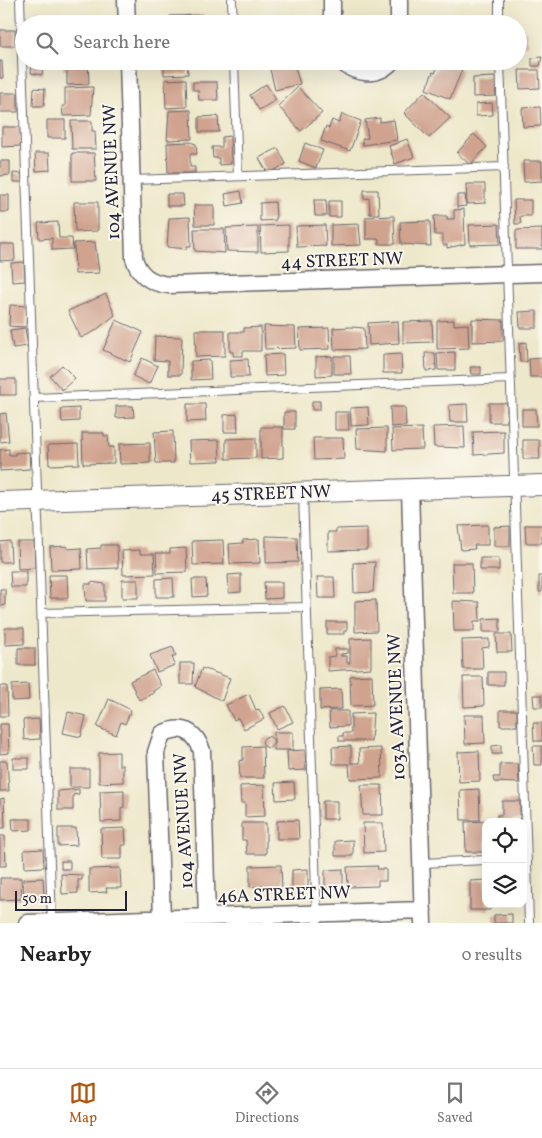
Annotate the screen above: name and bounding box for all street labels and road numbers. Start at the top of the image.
street label: 104 AVENUE NW [98,103,127,240]
street label: 44 STREET NW [280,247,404,276]
street label: 45 STREET NW [210,480,332,509]
street label: 103A AVENUE NW [382,633,413,781]
street label: 104 AVENUE NW [168,752,201,890]
street label: 46A STREET NW [217,881,351,910]

